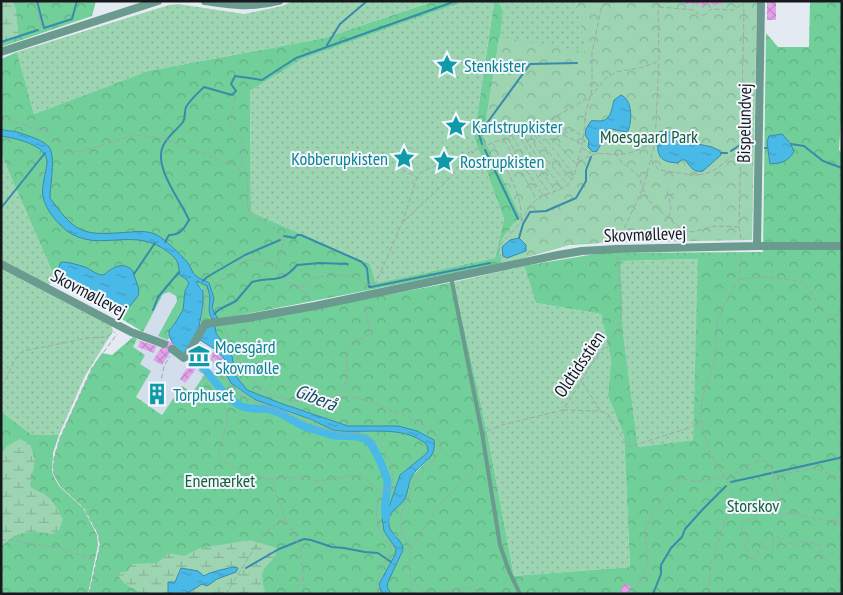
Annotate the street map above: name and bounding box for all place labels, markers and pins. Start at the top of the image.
place icon: Stenkister [434,52,460,78]
place label: Stenkister [464,54,526,77]
place icon: Karlstrupkister [443,113,469,139]
place label: Karlstrupkister [472,115,563,138]
place icon: Kobberupkisten [391,145,417,171]
place label: Kobberupkisten [291,147,388,170]
place icon: Rostrupkisten [431,148,457,174]
place label: Rostrupkisten [460,150,544,173]
place label: Moesgård Skovmølle [215,335,279,379]
museum icon: Moesgård Skovmølle [186,343,212,369]
building icon: Torphuset [144,381,170,407]
place label: Torphuset [173,383,234,406]

